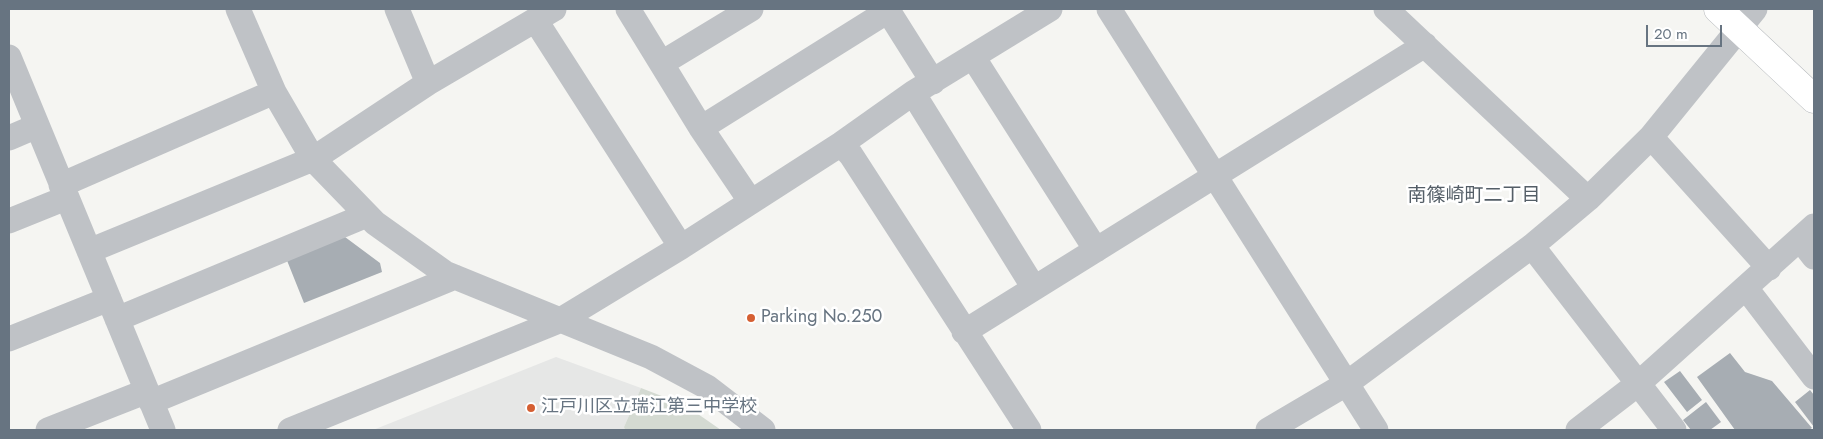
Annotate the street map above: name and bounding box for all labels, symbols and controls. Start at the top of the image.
scale bar [1648,15,1724,47]
text: 20 m [1654,23,1688,45]
district label: 南篠崎町二丁目 [1408,185,1540,207]
place label: Parking No.250 [761,307,882,329]
marker: Parking No.250 [745,312,757,324]
place label: 江戸川区立瑞江第三中学校 [541,397,757,419]
marker: 江戸川区立瑞江第三中学校 [525,402,537,414]

